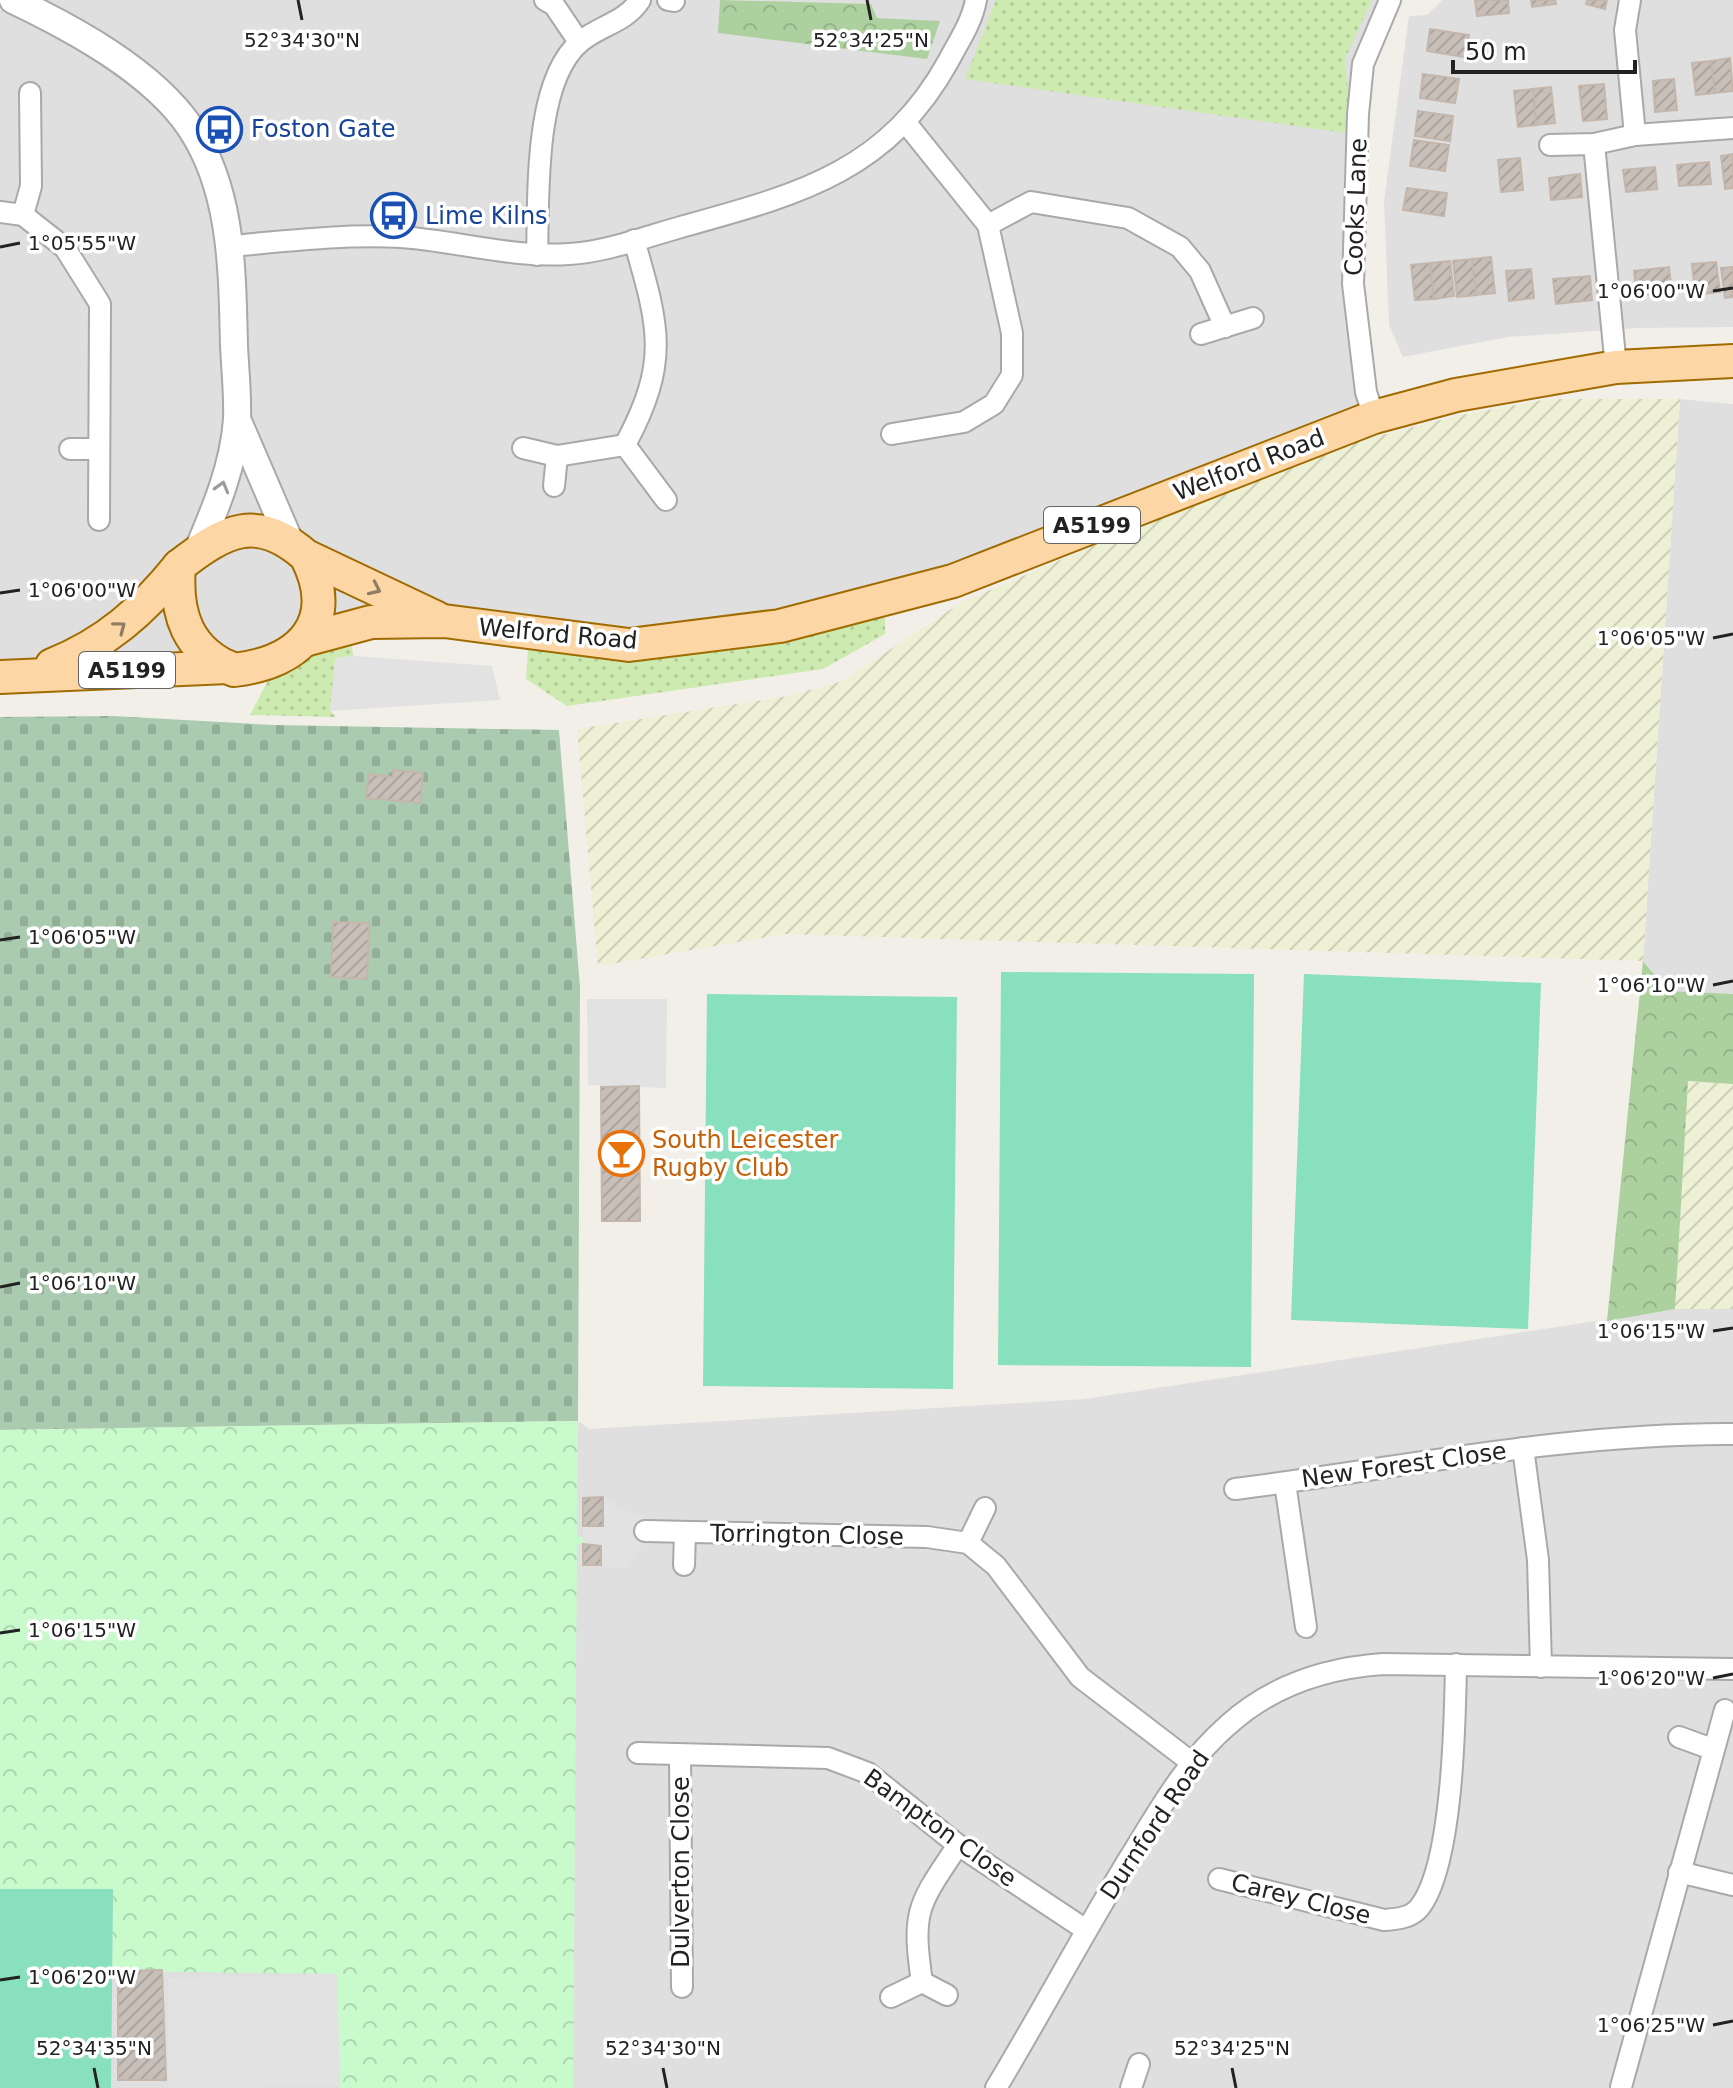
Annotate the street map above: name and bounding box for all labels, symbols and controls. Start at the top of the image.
scale bar [1453,24,1635,74]
text: 52°34'30"N [244,28,360,52]
text: 52°34'25"N [813,28,929,52]
text: 50 m [1465,38,1527,66]
bus stop icon: Foston Gate [196,105,244,153]
place label: Foston Gate [251,115,396,143]
street label: Cooks Lane [1340,137,1372,277]
bus stop icon: Lime Kilns [370,192,418,240]
place label: Lime Kilns [425,202,548,230]
text: 1°05'55"W [28,231,136,255]
text: 1°06'00"W [1597,279,1705,303]
street label: Welford Road [1170,423,1328,507]
one-way arrow [213,481,229,495]
road number: A5199 [1044,507,1140,543]
text: 1°06'00"W [28,578,136,602]
one-way arrow [367,579,381,595]
street label: Welford Road [477,613,639,655]
one-way arrow [111,622,125,636]
text: 1°06'05"W [1597,626,1705,650]
road number: A5199 [79,652,175,688]
text: 1°06'05"W [28,925,136,949]
text: 1°06'10"W [1597,973,1705,997]
place label: South Leicester Rugby Club [652,1126,838,1182]
bar icon: South Leicester Rugby Club [597,1130,645,1178]
text: 1°06'10"W [28,1271,136,1295]
text: 1°06'15"W [1597,1319,1705,1343]
street label: New Forest Close [1300,1437,1508,1493]
street label: Torrington Close [709,1519,904,1551]
text: 1°06'15"W [28,1618,136,1642]
text: 1°06'20"W [1597,1666,1705,1690]
street label: Durnford Road [1095,1745,1215,1905]
street label: Bampton Close [858,1763,1022,1893]
street label: Dulverton Close [667,1776,695,1968]
street label: Carey Close [1228,1868,1374,1930]
text: 1°06'20"W [28,1965,136,1989]
text: 1°06'25"W [1597,2013,1705,2037]
text: 52°34'35"N [36,2036,152,2060]
text: 52°34'30"N [605,2036,721,2060]
text: 52°34'25"N [1174,2036,1290,2060]

